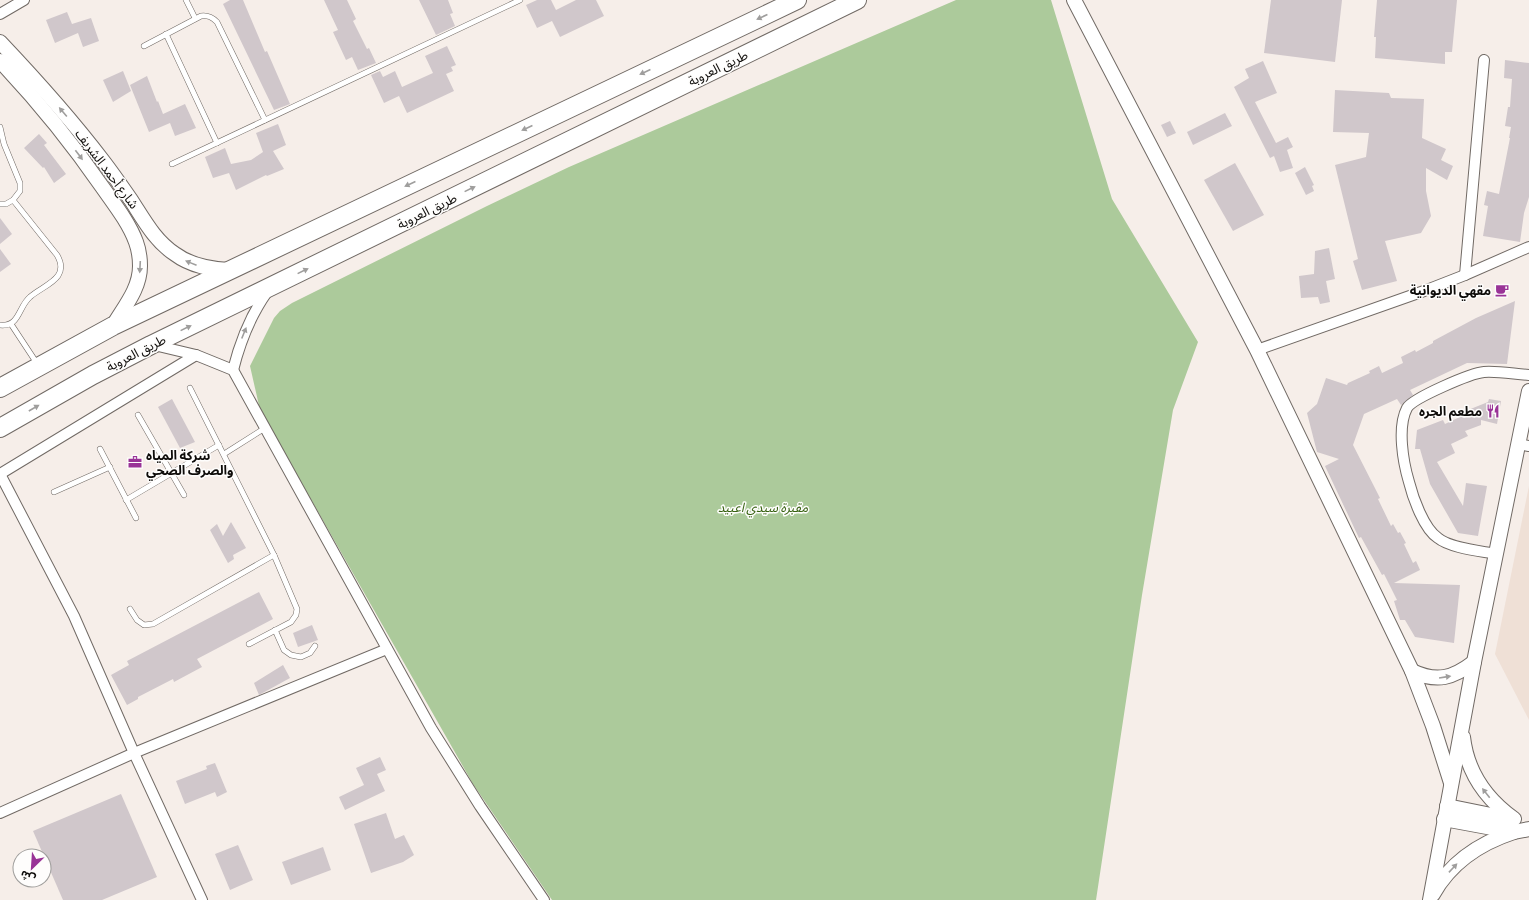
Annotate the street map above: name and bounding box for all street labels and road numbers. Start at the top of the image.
street label: طريق العروبة [686,47,751,90]
street label: شارع أحمد الشريف [70,126,142,214]
street label: طريق العروبة [395,190,460,233]
street label: طريق العروبة [104,332,169,375]

